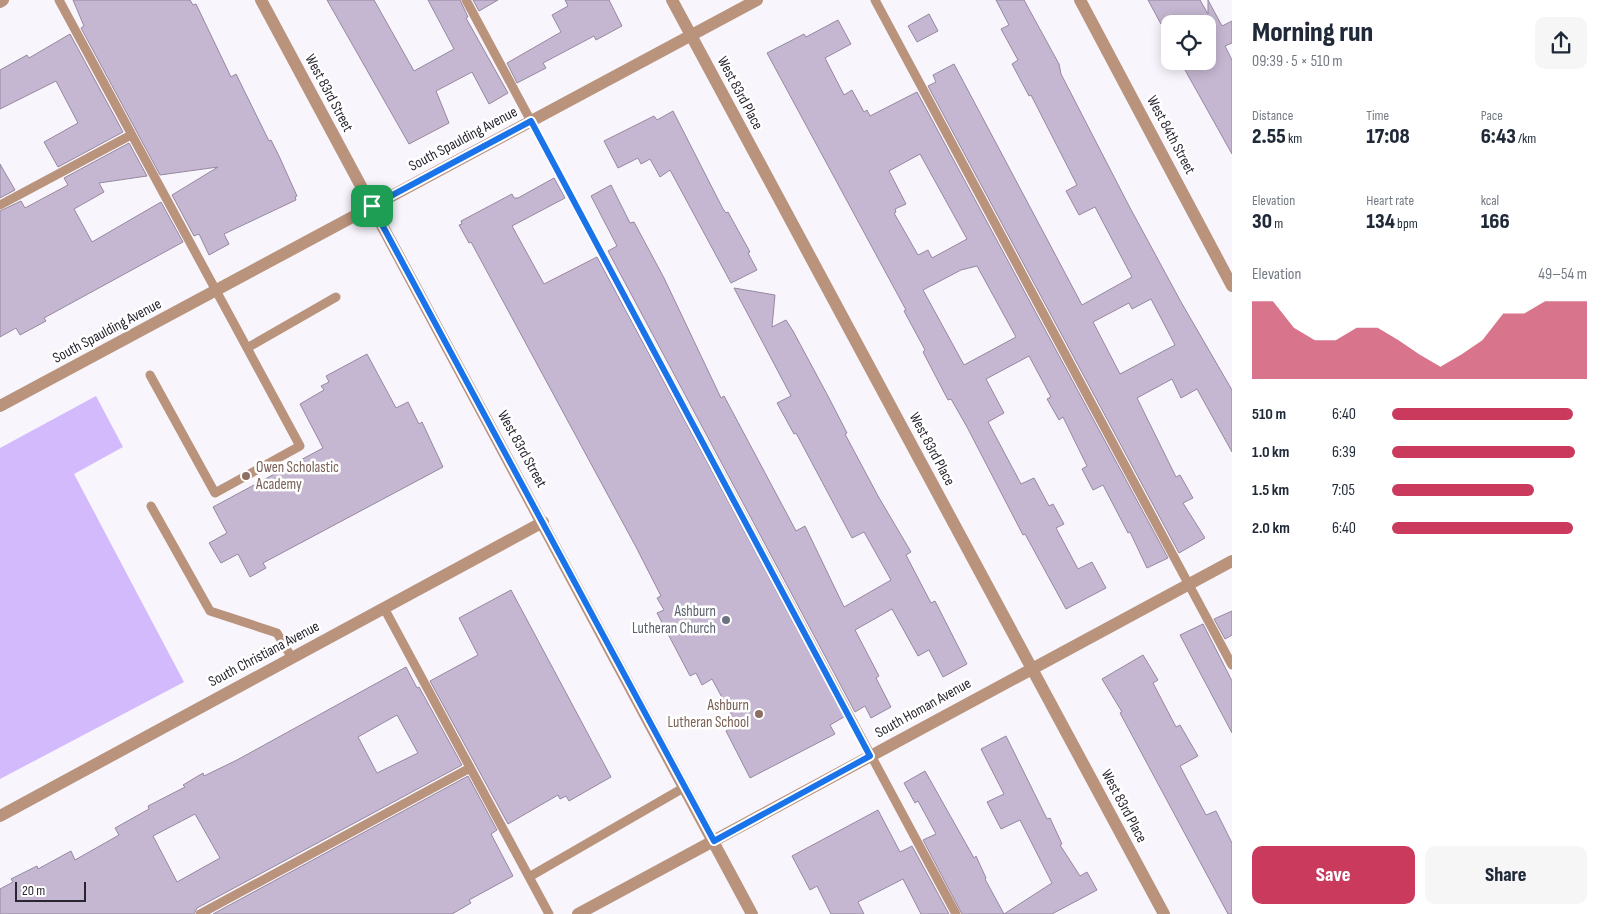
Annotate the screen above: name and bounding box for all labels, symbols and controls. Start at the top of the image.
map controls [1161,15,1216,70]
button: locate [1161,15,1216,70]
text: Morning run [1252,16,1373,49]
button: share [1535,17,1587,69]
street label: West 83rd Street [301,51,358,135]
text: 09:39 · 5 × 510 m [1252,52,1343,71]
street label: West 83rd Place [713,53,767,133]
street label: West 84th Street [1142,93,1200,178]
street label: South Spaulding Avenue [405,102,521,176]
text: Distance [1252,107,1293,124]
text: Time [1366,107,1389,124]
text: Pace [1481,107,1503,124]
text: 2.55 [1252,124,1286,149]
text: 17:08 [1366,124,1410,149]
text: 6:43 [1481,124,1516,149]
text: km [1286,130,1302,147]
text: /km [1516,130,1536,147]
pin [351,185,393,227]
icon: arrive [358,192,386,220]
text: Elevation [1252,192,1295,209]
text: Heart rate [1366,192,1414,209]
text: kcal [1481,192,1499,209]
text: 30 [1252,209,1272,234]
text: 134 [1366,209,1395,234]
text: 166 [1481,209,1510,234]
text: m [1272,215,1283,232]
text: bpm [1395,215,1418,232]
text: Elevation [1252,265,1301,284]
text: 49–54 m [1538,265,1587,284]
street label: South Spaulding Avenue [49,294,165,368]
text: 510 m [1252,405,1286,424]
text: 6:40 [1332,405,1356,424]
street label: West 83rd Street [493,407,551,491]
street label: West 83rd Place [905,409,959,489]
text: 1.0 km [1252,443,1289,462]
text: 6:39 [1332,443,1356,462]
place label: Owen Scholastic Academy [255,458,339,494]
marker: Owen Scholastic Academy [240,470,252,482]
text: 1.5 km [1252,481,1289,500]
text: 7:05 [1332,481,1355,500]
text: 2.0 km [1252,519,1290,538]
text: 6:40 [1332,519,1356,538]
place label: Ashburn Lutheran Church [632,602,716,638]
marker: Ashburn Lutheran Church [720,614,732,626]
street label: South Christiana Avenue [205,617,323,691]
street label: South Homan Avenue [872,674,974,742]
place label: Ashburn Lutheran School [667,696,749,732]
marker: Ashburn Lutheran School [753,708,765,720]
street label: West 83rd Place [1097,766,1151,846]
button: Save [1252,846,1415,904]
button: Share [1425,846,1587,904]
scale bar [15,879,86,902]
text: 20 m [22,882,45,899]

